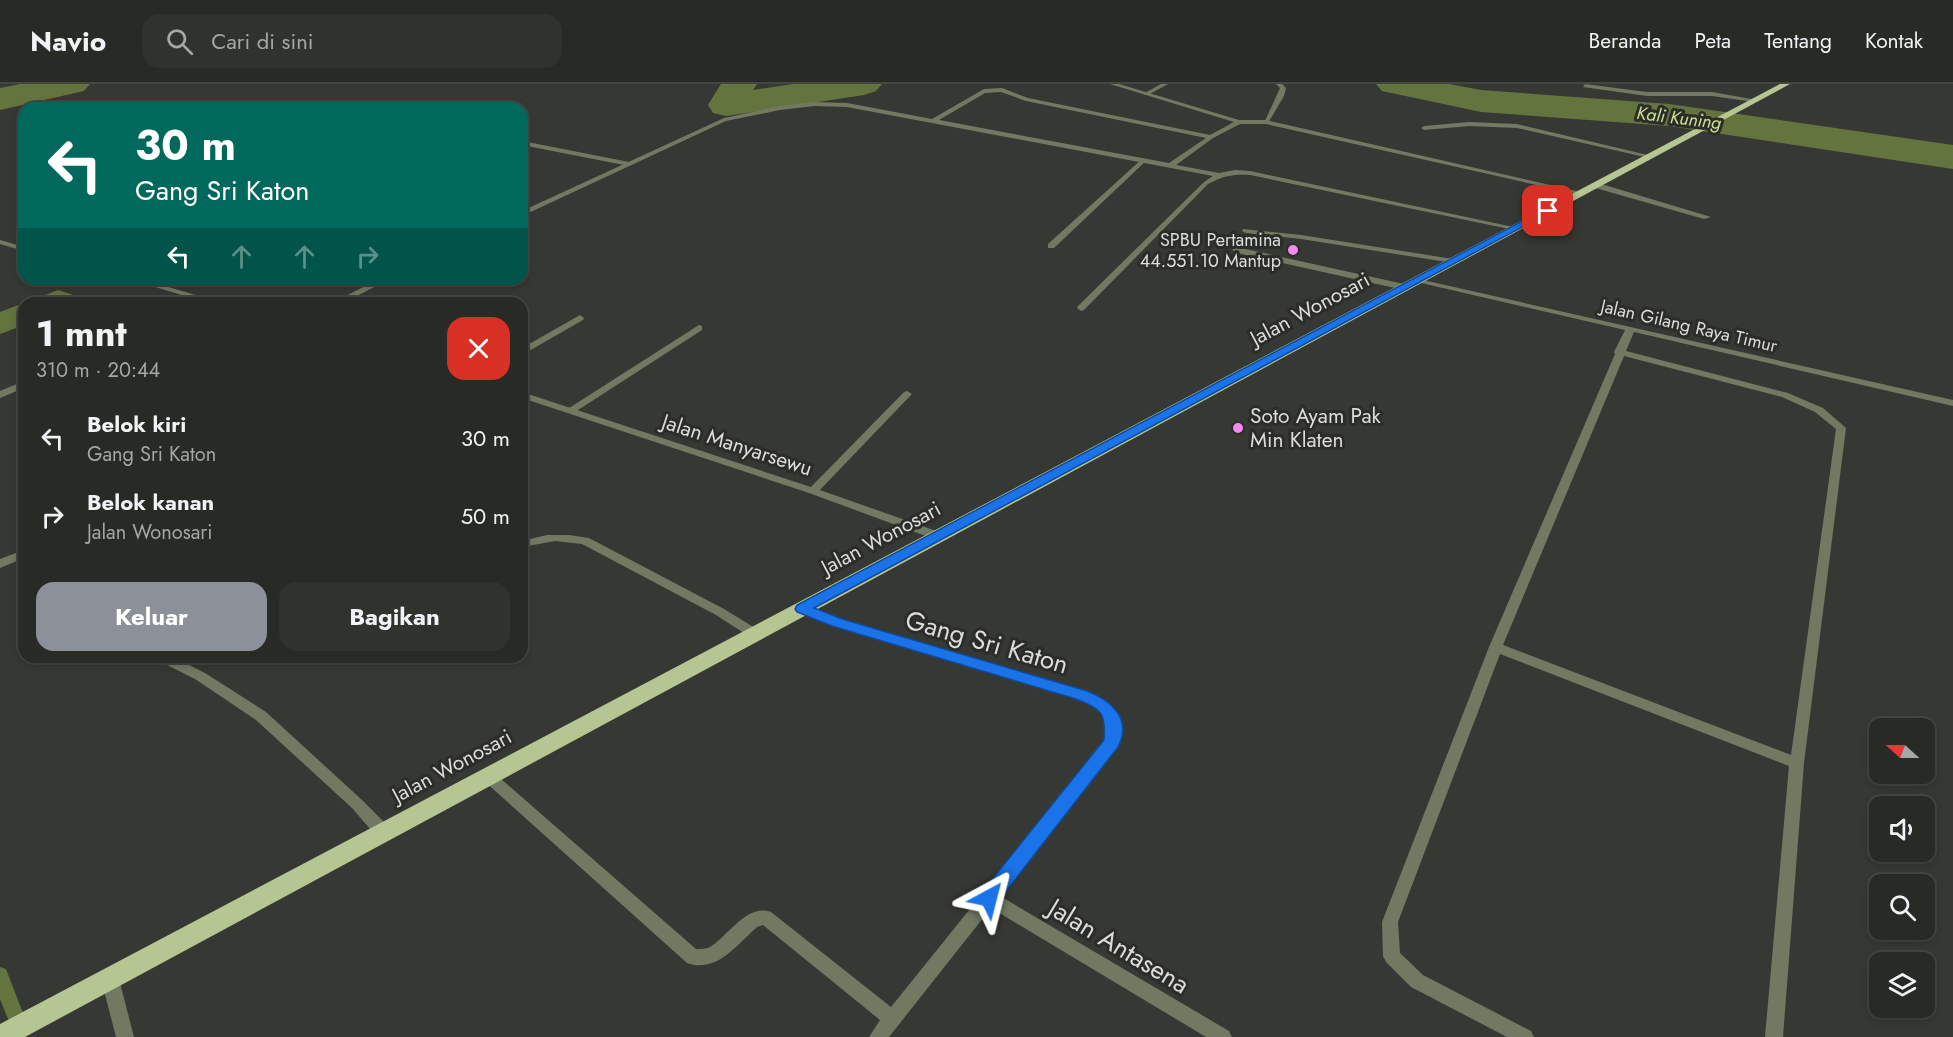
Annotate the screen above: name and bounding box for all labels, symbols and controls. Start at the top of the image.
search box [142,14,562,68]
text: Navio [30,21,106,62]
icon: search [163,25,196,58]
text: Cari di sini [211,25,313,57]
text: Beranda [1588,26,1661,56]
text: Peta [1694,26,1731,56]
text: Tentang [1764,26,1832,56]
text: Kontak [1865,26,1923,56]
water label: Kali Kuning [1635,100,1723,136]
text: 30 m [135,115,236,176]
icon: left [36,126,114,204]
text: Gang Sri Katon [135,171,309,210]
pin [1522,185,1573,236]
icon: arrive [1531,194,1564,227]
place label: SPBU Pertamina 44.551.10 Mantup [1140,227,1281,274]
icon: left [162,240,195,273]
icon: ahead [225,240,258,273]
icon: ahead [288,240,321,273]
icon: right [351,240,384,273]
marker: SPBU Pertamina 44.551.10 Mantup [1286,243,1300,257]
street label: Jalan Wonosari [1242,265,1375,355]
street label: Jalan Gilang Raya Timur [1596,293,1781,359]
text: 1 mnt [36,307,127,359]
button: close [447,317,510,380]
text: 310 m · 20:44 [36,356,160,385]
place label: Soto Ayam Pak Min Klaten [1250,401,1382,455]
street label: Jalan Manyarsewu [655,406,816,483]
text: Belok kiri [87,408,186,440]
marker: Soto Ayam Pak Min Klaten [1231,421,1245,435]
icon: left [36,422,69,455]
text: 30 m [461,422,510,454]
text: Gang Sri Katon [87,440,216,469]
text: Belok kanan [87,486,214,518]
street label: Jalan Wonosari [813,494,946,584]
icon: right [36,500,69,533]
text: 50 m [461,500,510,532]
text: Jalan Wonosari [87,518,212,547]
button: Keluar [36,582,267,651]
button: Bagikan [279,582,510,651]
street label: Gang Sri Katon [901,601,1073,683]
north arrow [1869,718,1935,784]
map controls [1869,718,1935,1018]
street label: Jalan Wonosari [384,722,517,812]
button: sound [1869,796,1935,862]
position arrow [957,866,1021,930]
button: search [1869,874,1935,940]
street label: Jalan Antasena [1039,887,1197,1003]
button: layers [1869,952,1935,1018]

